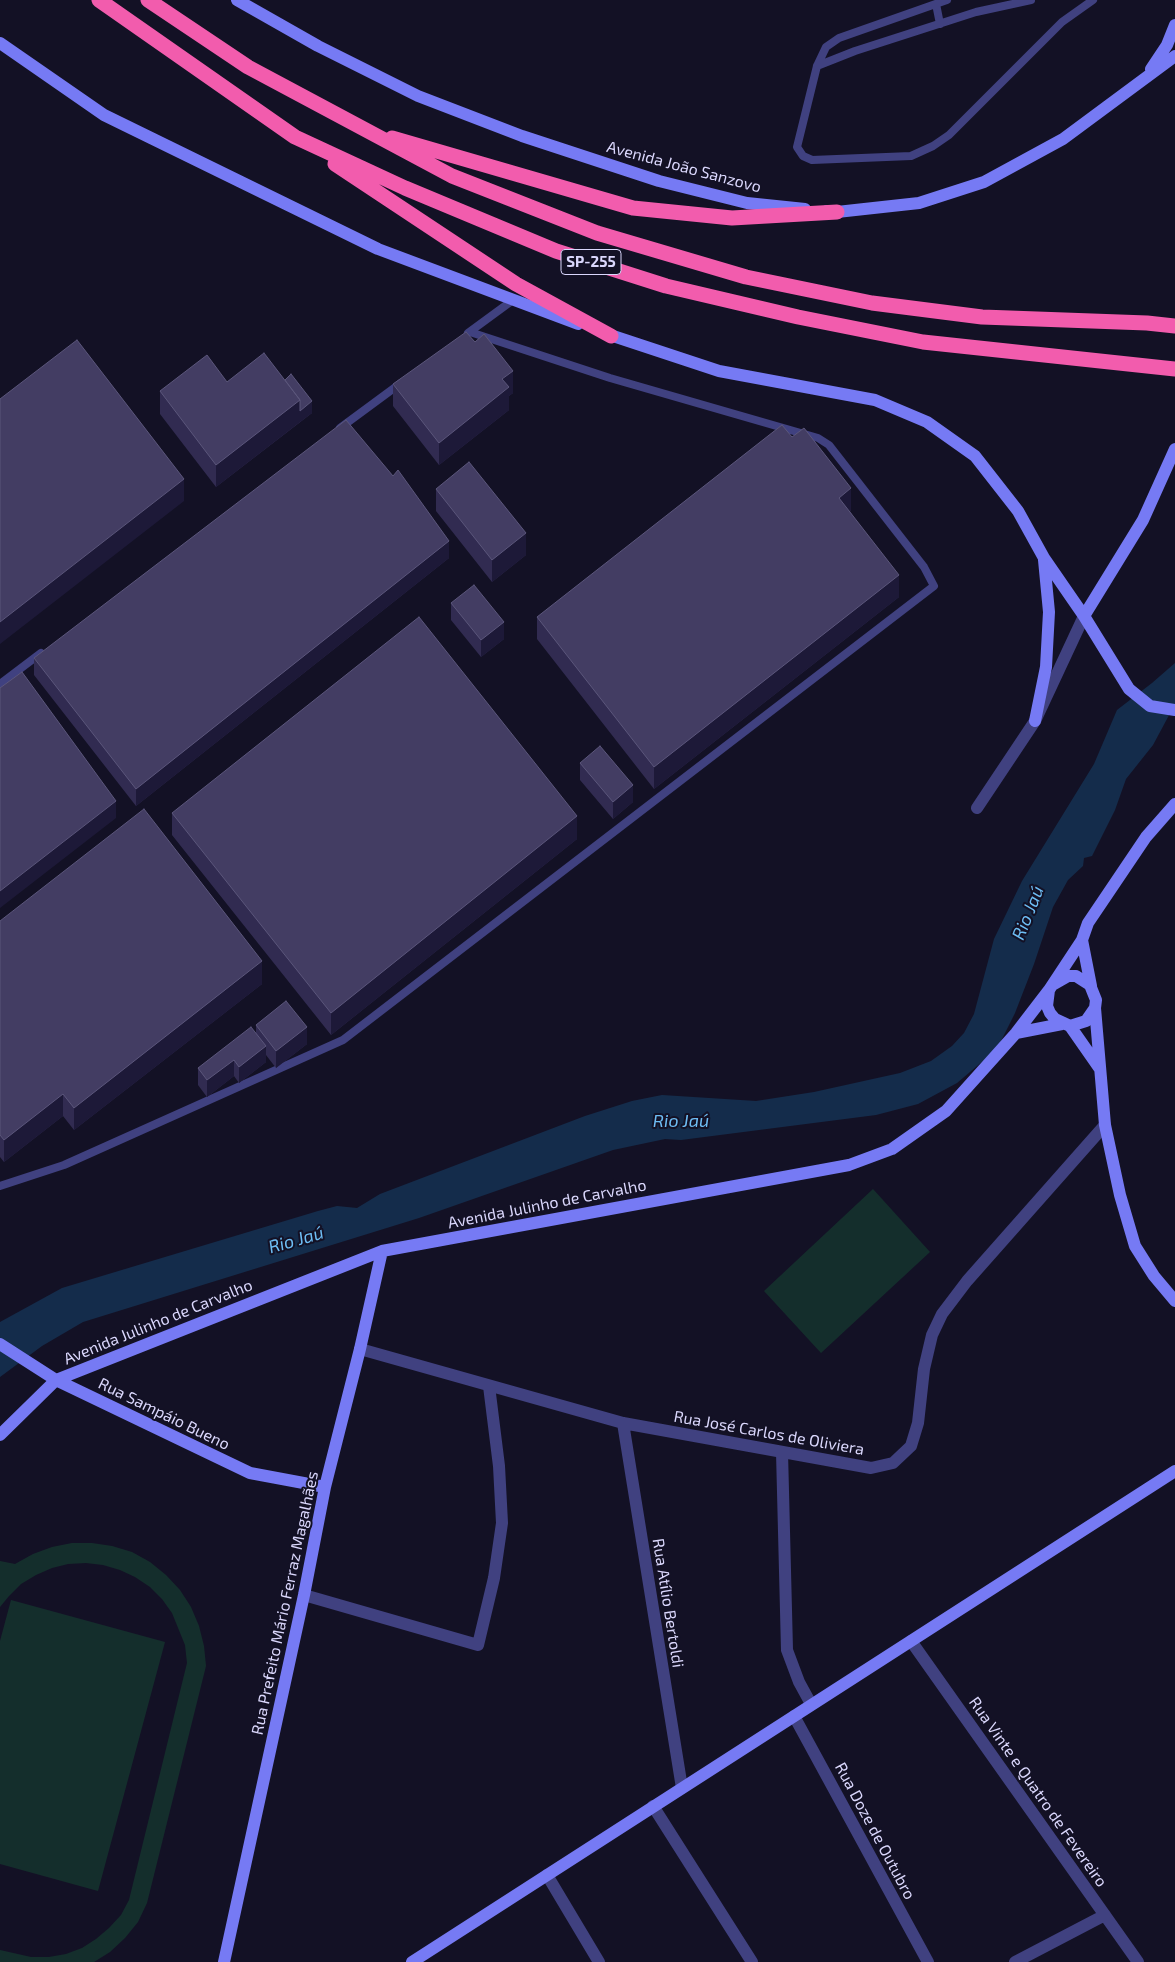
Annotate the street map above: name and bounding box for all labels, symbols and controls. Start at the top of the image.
street label: Avenida João Sanzovo [605,137,763,197]
road number: SP-255 [561,250,621,274]
water label: Rio Jaú [1007,883,1049,943]
water label: Rio Jaú [653,1110,709,1132]
street label: Avenida Julinho de Carvalho [446,1175,648,1233]
water label: Rio Jaú [266,1222,326,1258]
street label: Avenida Julinho de Carvalho [61,1275,255,1369]
street label: Rua Sampáio Bueno [95,1374,233,1454]
street label: Rua José Carlos de Oliviera [672,1407,866,1459]
street label: Rua Prefeito Mário Ferraz Magalhães [248,1469,322,1737]
street label: Rua Atílio Bertoldi [648,1537,688,1669]
street label: Rua Vinte e Quatro de Fevereiro [965,1693,1111,1891]
street label: Rua Doze de Outubro [831,1759,919,1903]

